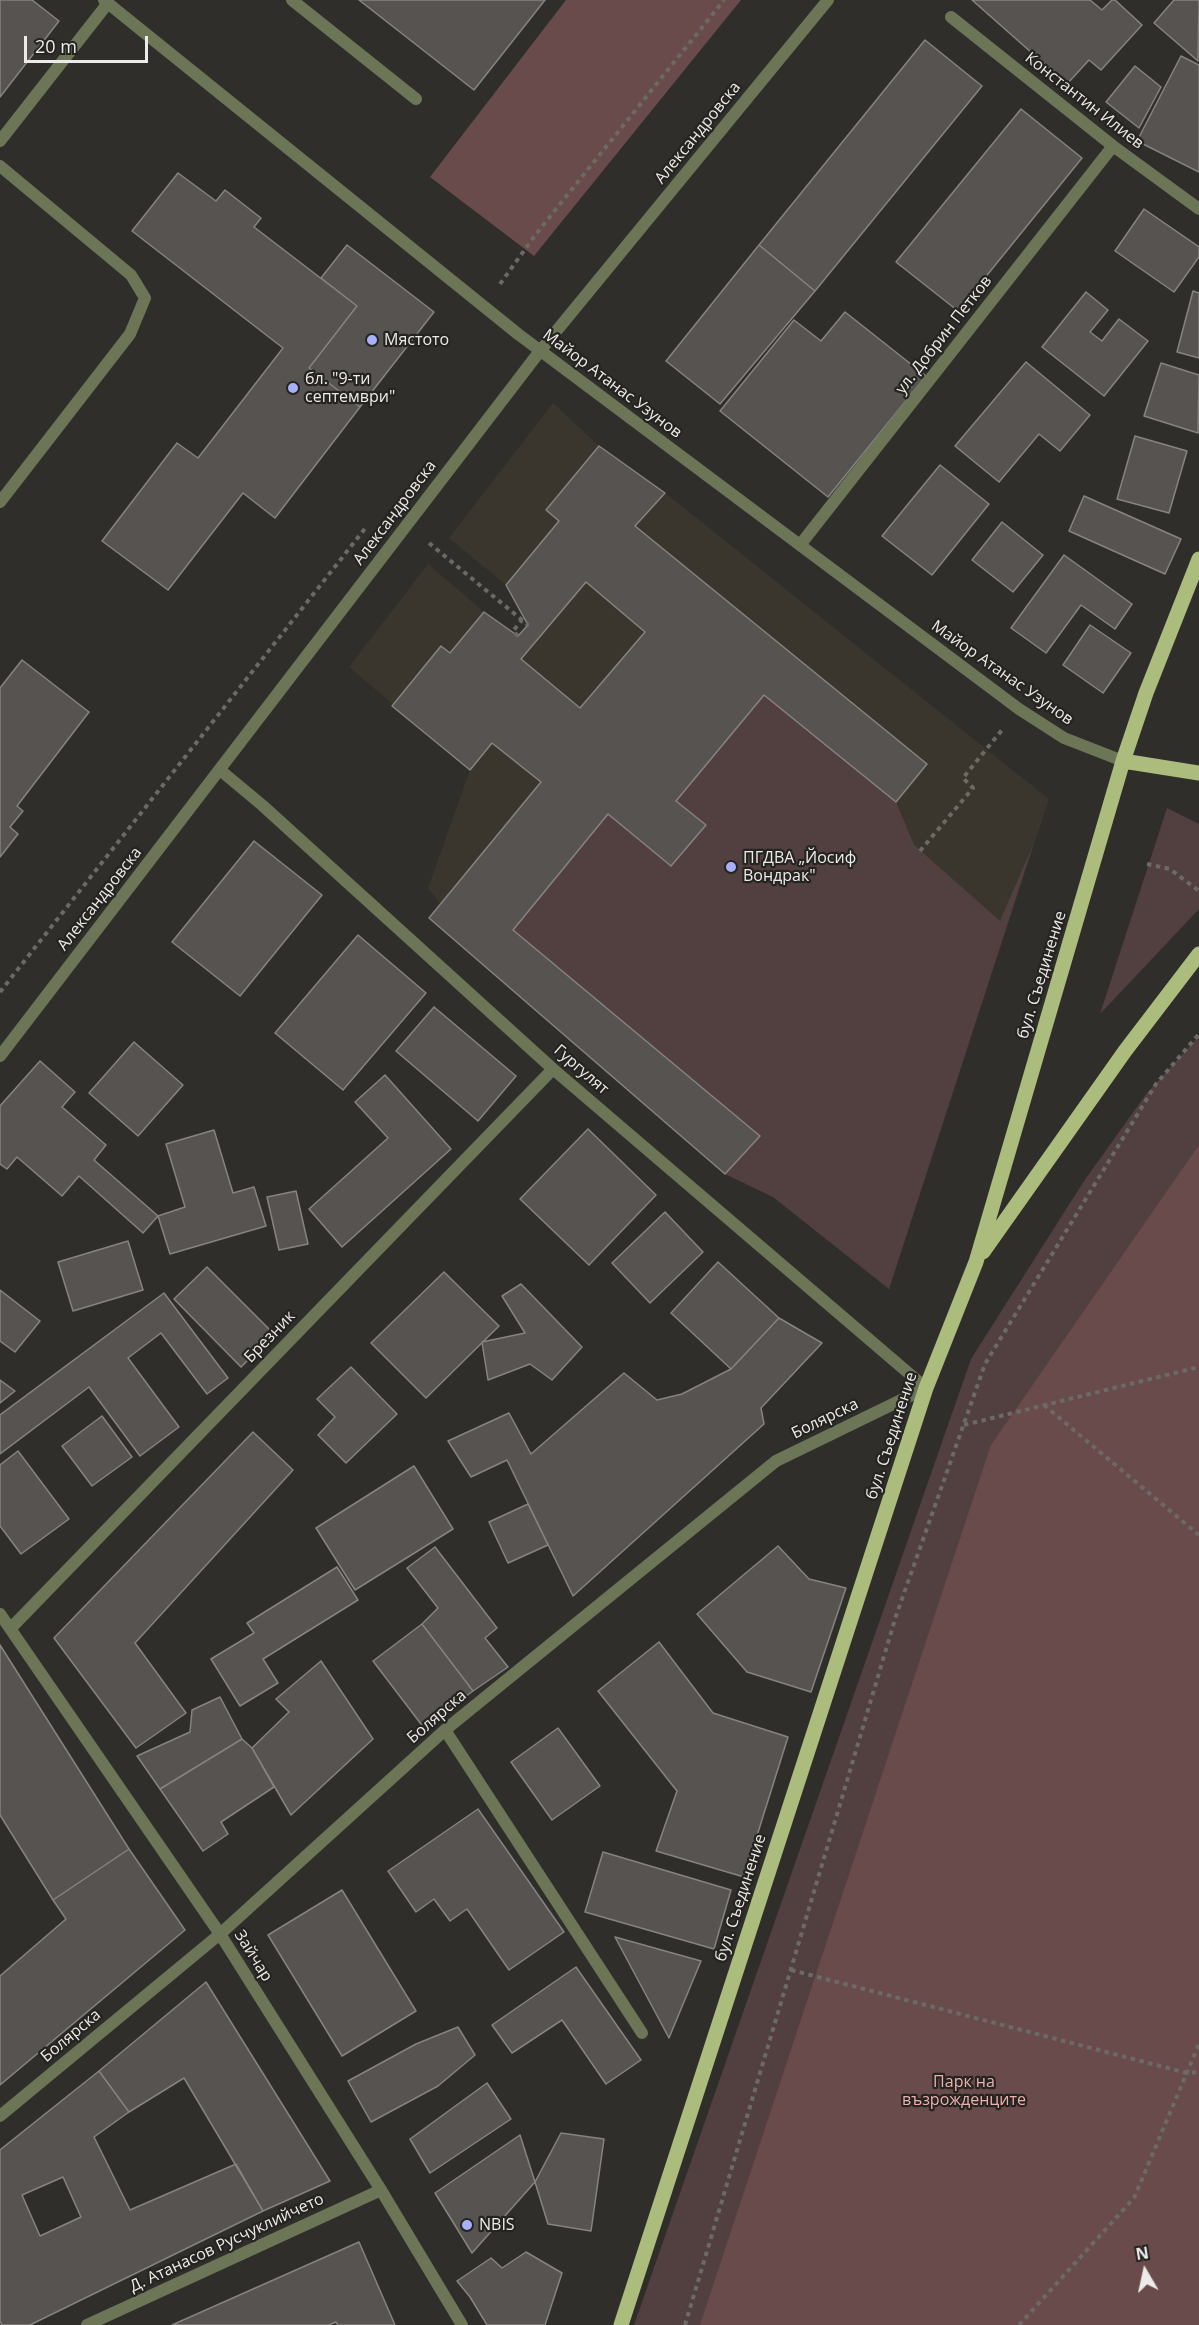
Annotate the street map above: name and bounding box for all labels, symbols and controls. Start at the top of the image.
scale bar [27,24,152,62]
text: 20 m [35,34,77,58]
street label: Константин Илиев [1021,49,1147,153]
street label: Александровска [651,78,745,188]
street label: ул. Добрин Петков [892,272,996,398]
street label: Майор Атанас Узунов [539,325,685,443]
place label: Мястото [384,330,449,350]
marker: Мястото [365,333,379,347]
place label: бл. "9-ти септември" [305,369,395,407]
marker: бл. "9-ти септември" [286,381,300,395]
street label: Александровска [349,457,441,569]
street label: Майор Атанас Узунов [927,617,1077,729]
street label: Александровска [54,844,146,954]
place label: ПГДВА „Йосиф Вондрак" [743,848,856,886]
marker: ПГДВА „Йосиф Вондрак" [724,860,738,874]
street label: бул. Съединение [1013,909,1071,1041]
street label: Гургулят [550,1041,612,1099]
street label: Брезник [241,1307,299,1367]
street label: бул. Съединение [862,1370,922,1502]
street label: Болярска [788,1395,862,1443]
street label: Болярска [404,1686,470,1748]
street label: бул. Съединение [711,1832,771,1964]
street label: Зайчар [230,1927,276,1985]
street label: Болярска [37,2005,105,2067]
park label: Парк на възрожденците [902,2072,1026,2110]
street label: Д. Атанасов Русчуклийчето [127,2189,327,2297]
place label: NBIS [479,2215,515,2235]
marker: NBIS [460,2218,474,2232]
north arrow [1115,2241,1175,2301]
text: N [1134,2241,1150,2265]

